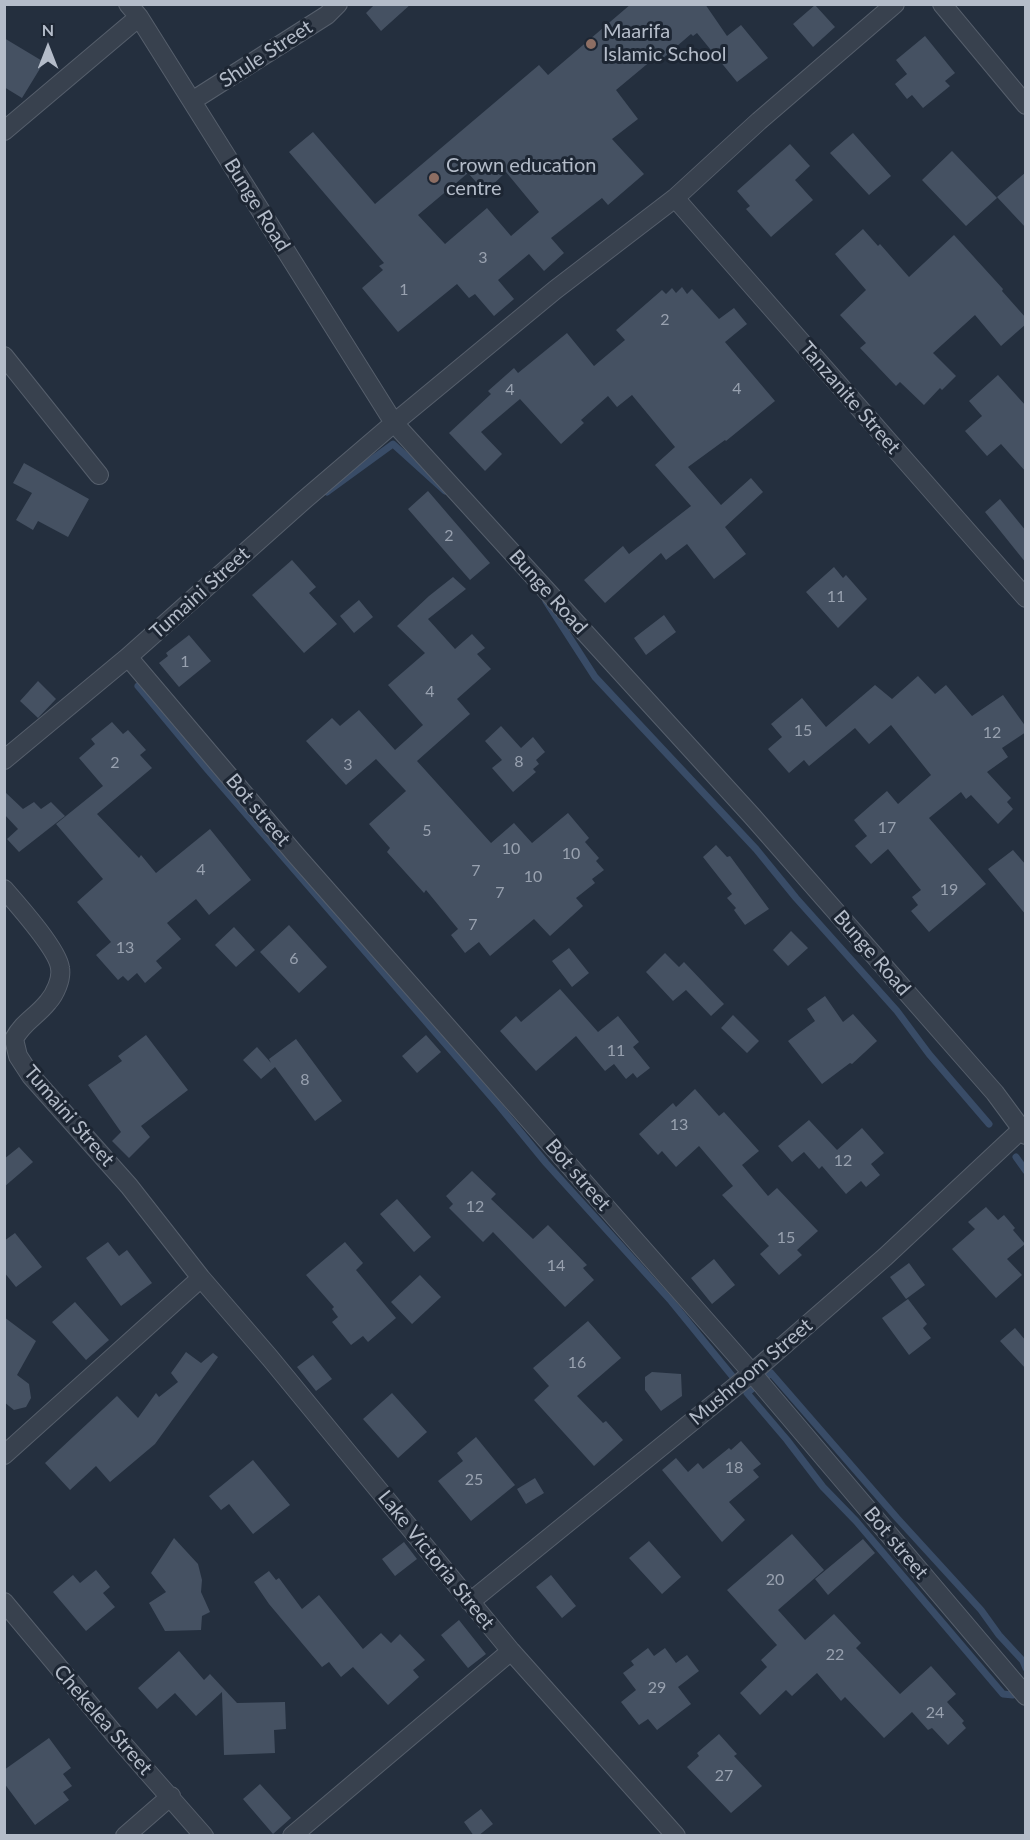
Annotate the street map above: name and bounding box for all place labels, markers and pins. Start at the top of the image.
place label: Maarifa Islamic School [603,20,726,67]
marker: Maarifa Islamic School [584,37,598,51]
place label: Crown education centre [446,154,596,201]
marker: Crown education centre [427,171,441,185]

